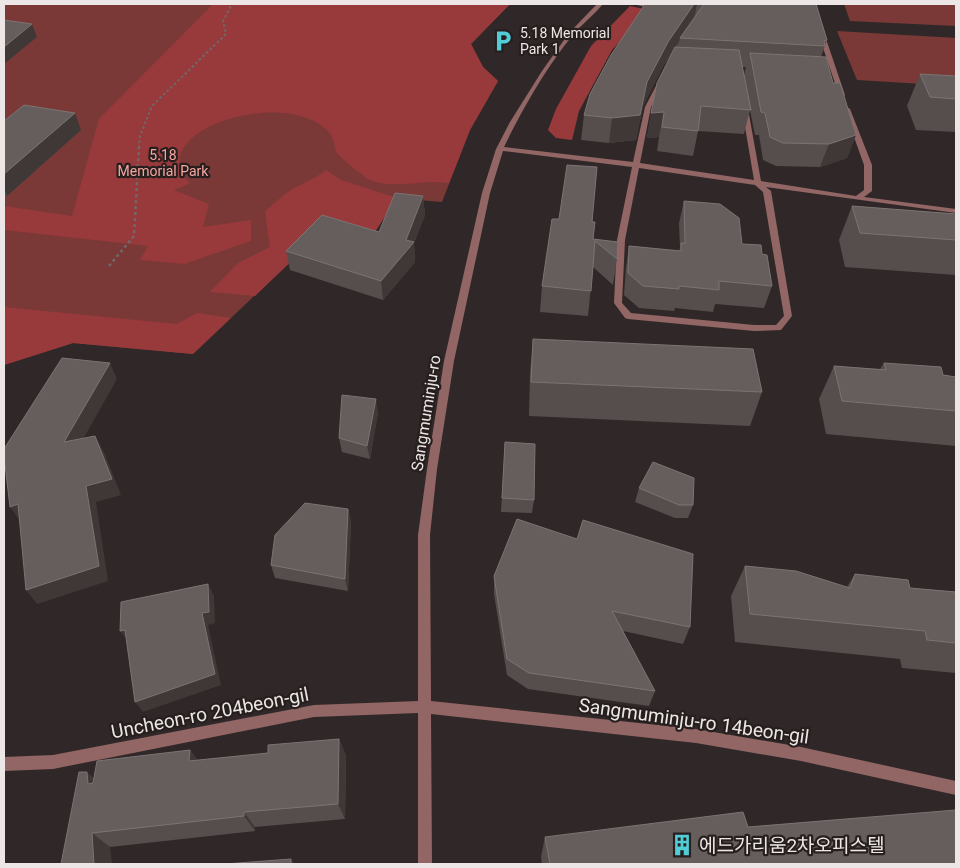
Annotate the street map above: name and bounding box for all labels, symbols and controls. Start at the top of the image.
place label: 5.18 Memorial Park 1 [520,25,610,57]
parking icon: 5.18 Memorial Park 1 [490,28,516,54]
park label: 5.18 Memorial Park [118,147,209,179]
street label: Sangmuminju-ro [407,354,445,472]
street label: Uncheon-ro 204beon-gil [109,683,311,743]
street label: Sangmuminju-ro 14beon-gil [577,693,811,749]
building icon: 에드가리움2차오피스텔 [669,832,695,858]
place label: 에드가리움2차오피스텔 [699,834,884,857]

